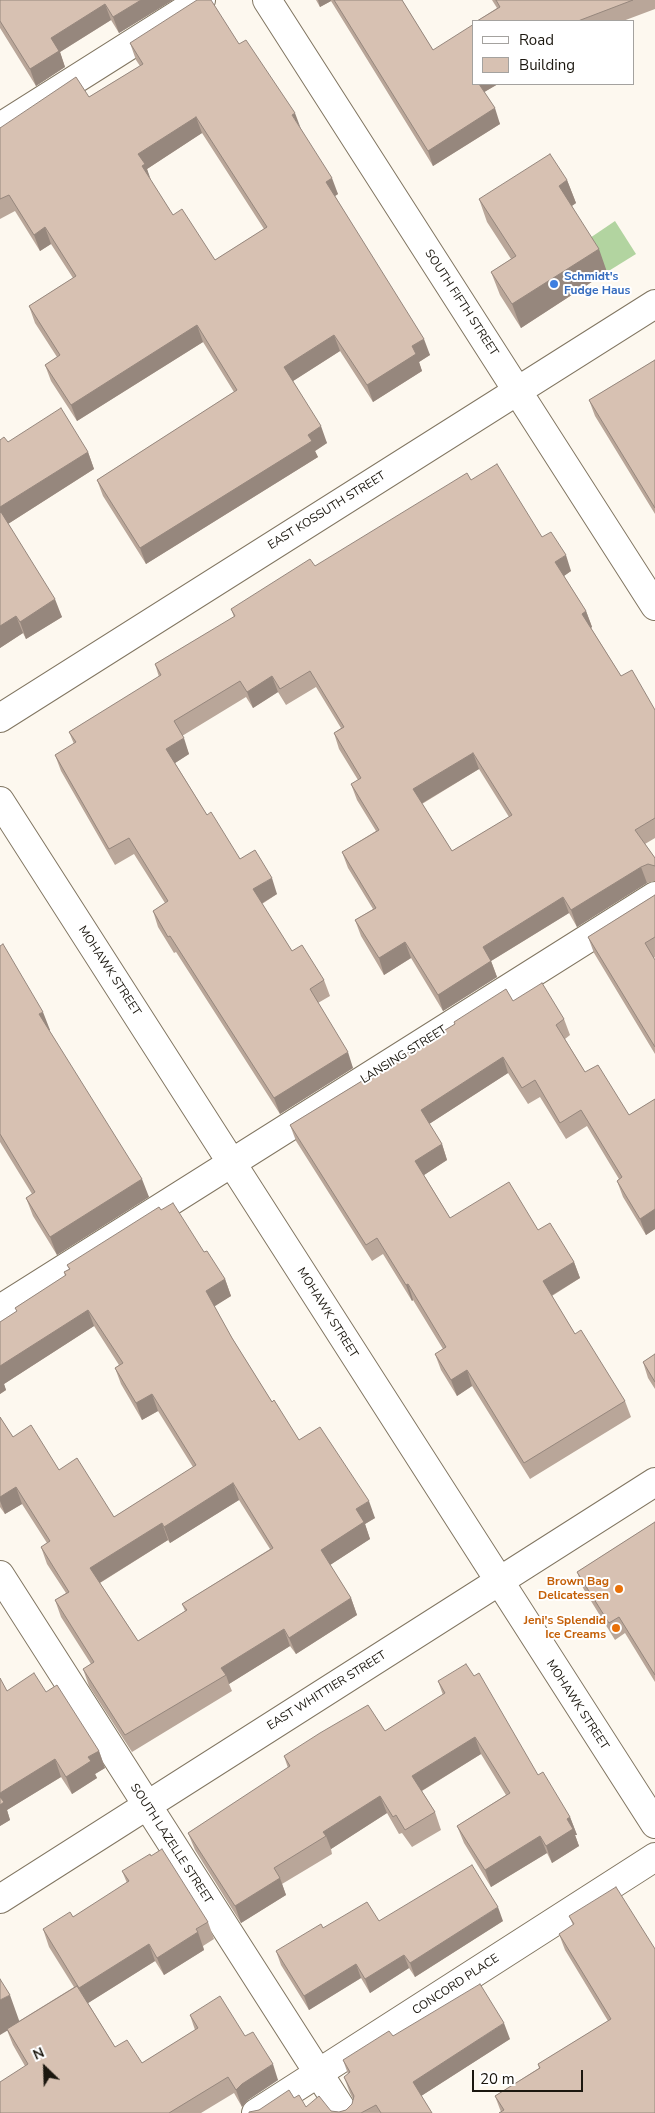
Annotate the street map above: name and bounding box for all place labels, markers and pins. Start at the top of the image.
place label: Schmidt's Fudge Haus [564,270,630,298]
marker: Schmidt's Fudge Haus [548,278,560,290]
place label: Brown Bag Delicatessen [538,1575,609,1603]
marker: Brown Bag Delicatessen [613,1583,625,1595]
place label: Jeni's Splendid Ice Creams [524,1614,606,1642]
marker: Jeni's Splendid Ice Creams [610,1622,622,1634]

